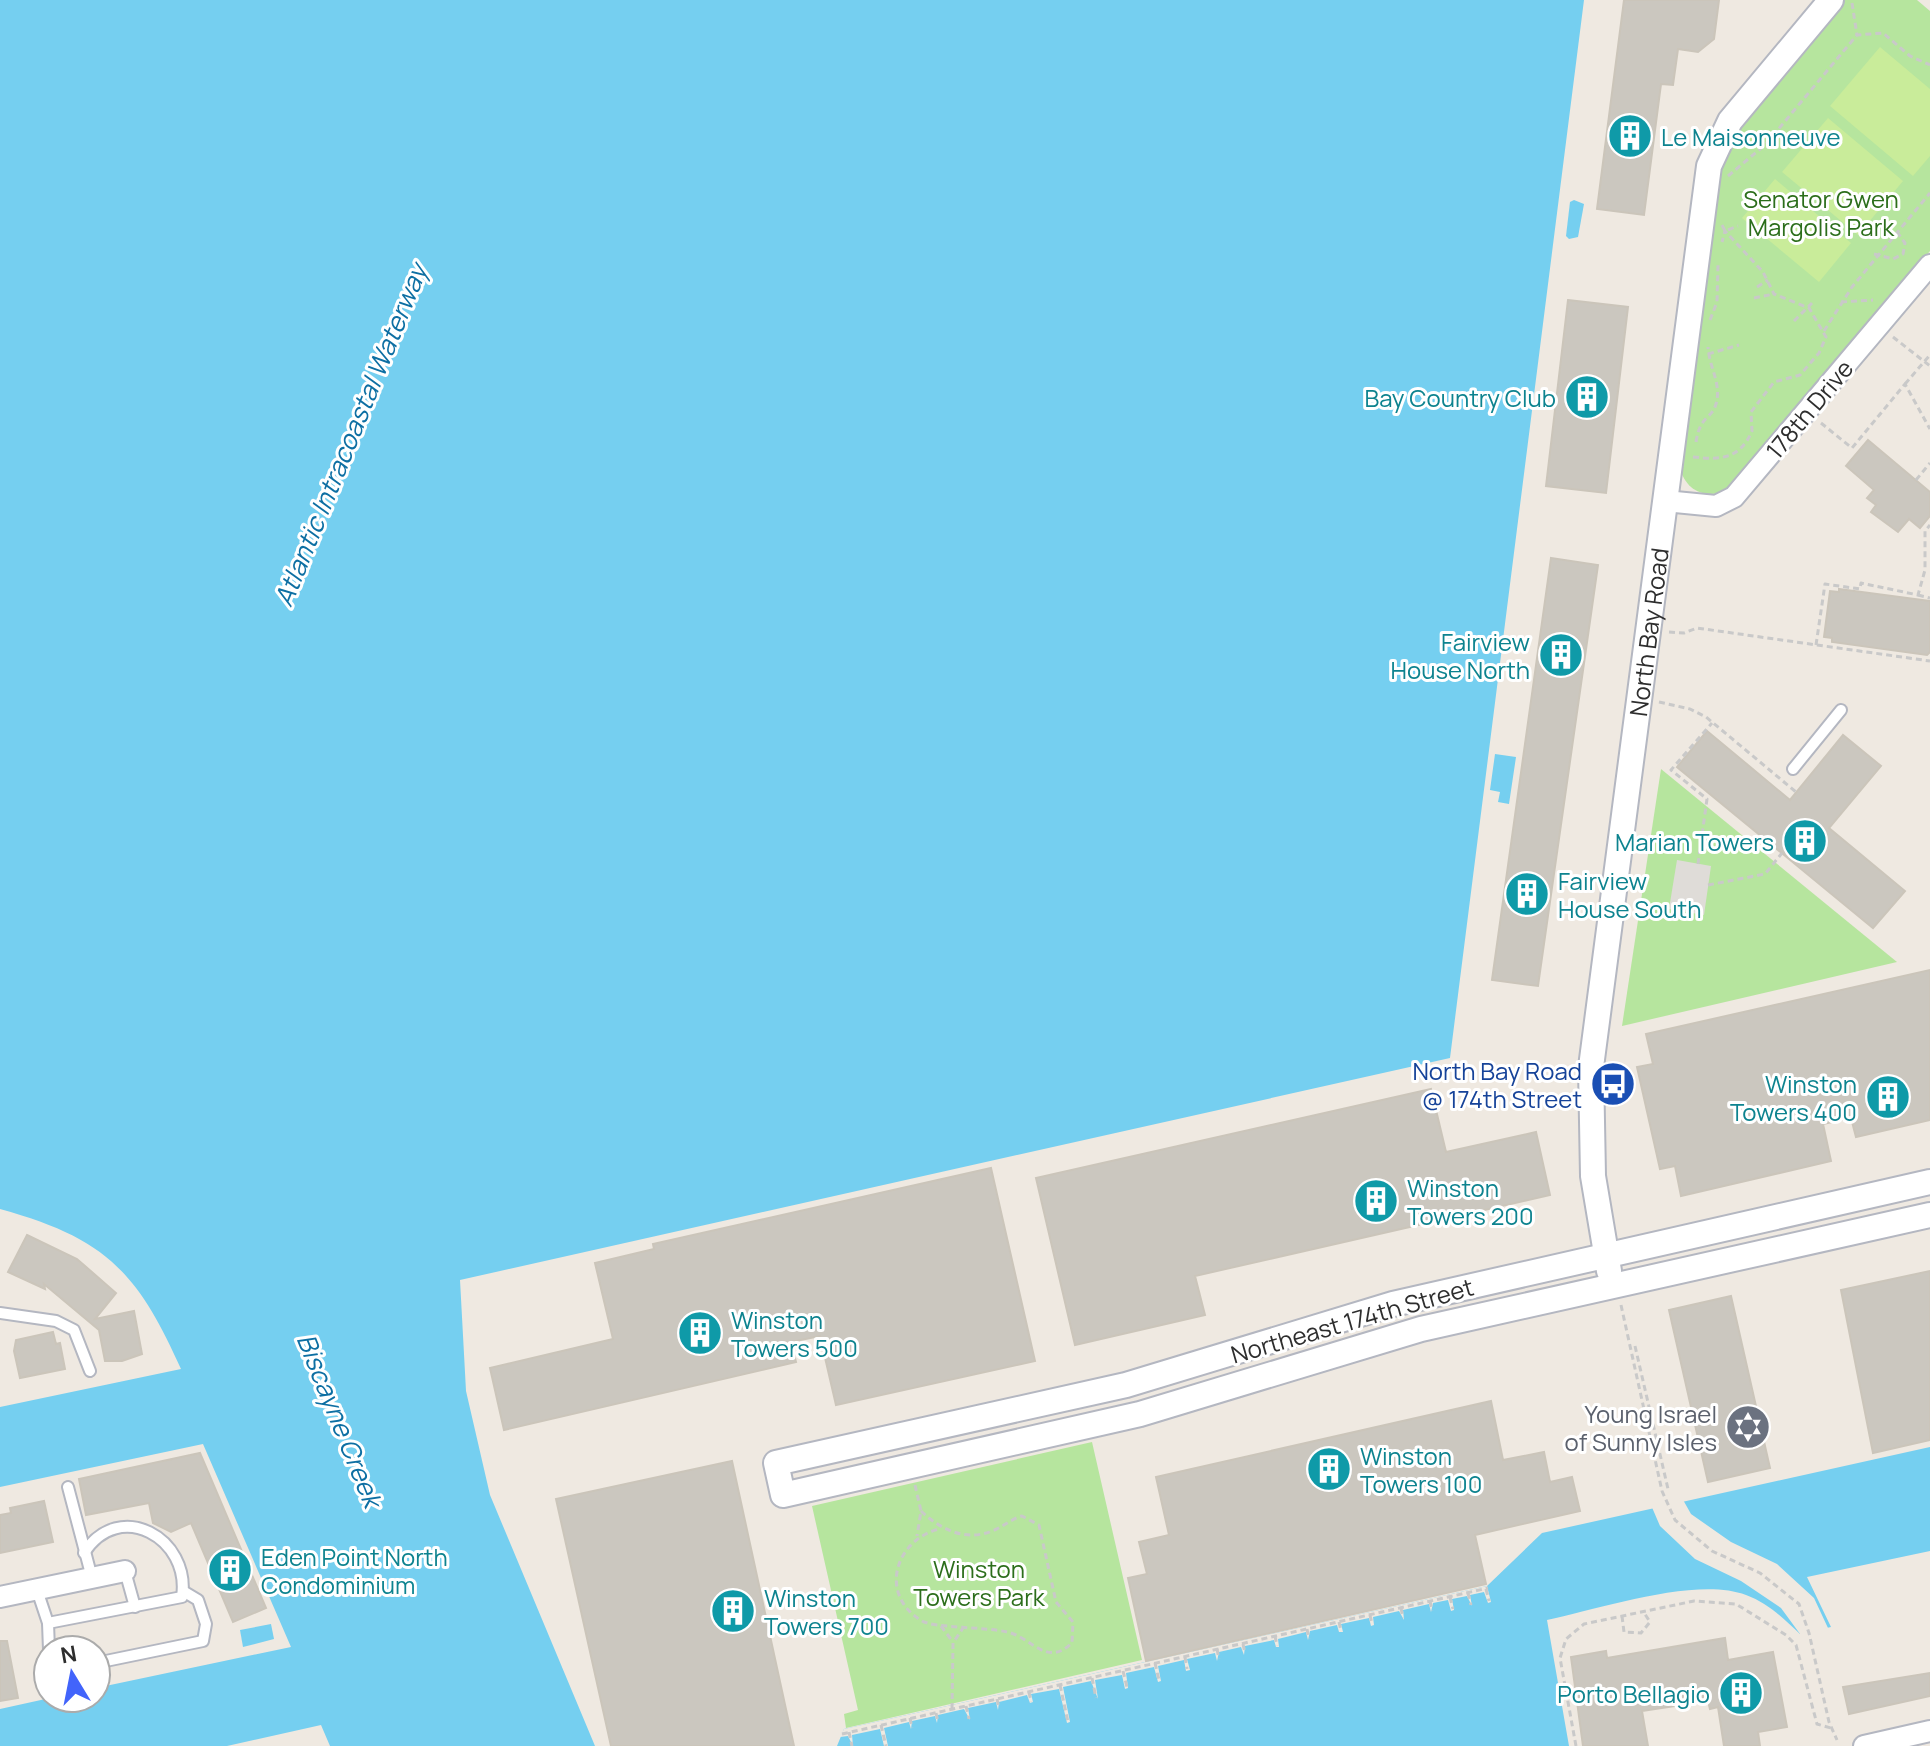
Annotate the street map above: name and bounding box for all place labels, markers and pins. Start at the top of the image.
building icon: Le Maisonneuve [1606,112,1654,160]
place label: Le Maisonneuve [1661,120,1840,153]
building icon: Bay Country Club [1563,373,1611,421]
place label: Bay Country Club [1365,381,1556,414]
place label: Fairview House North [1391,625,1530,686]
building icon: Fairview House North [1537,631,1585,679]
building icon: Marian Towers [1781,817,1829,865]
place label: Marian Towers [1615,825,1774,858]
place label: Fairview House South [1558,864,1701,925]
building icon: Fairview House South [1503,870,1551,918]
place label: North Bay Road @ 174th Street [1412,1054,1582,1115]
bus stop icon: North Bay Road @ 174th Street [1589,1060,1637,1108]
place label: Winston Towers 400 [1730,1067,1857,1128]
building icon: Winston Towers 400 [1864,1073,1912,1121]
place label: Winston Towers 200 [1407,1171,1534,1232]
building icon: Winston Towers 200 [1352,1177,1400,1225]
place label: Winston Towers 500 [731,1303,858,1364]
building icon: Winston Towers 500 [676,1309,724,1357]
place label: Young Israel of Sunny Isles [1565,1397,1717,1458]
synagogue icon: Young Israel of Sunny Isles [1724,1403,1772,1451]
place label: Winston Towers 100 [1360,1439,1482,1500]
building icon: Winston Towers 100 [1305,1445,1353,1493]
place label: Eden Point North Condominium [261,1540,448,1601]
building icon: Eden Point North Condominium [206,1546,254,1594]
place label: Winston Towers 700 [764,1581,889,1642]
building icon: Winston Towers 700 [709,1587,757,1635]
building icon: Porto Bellagio [1717,1669,1765,1717]
place label: Porto Bellagio [1557,1677,1710,1710]

